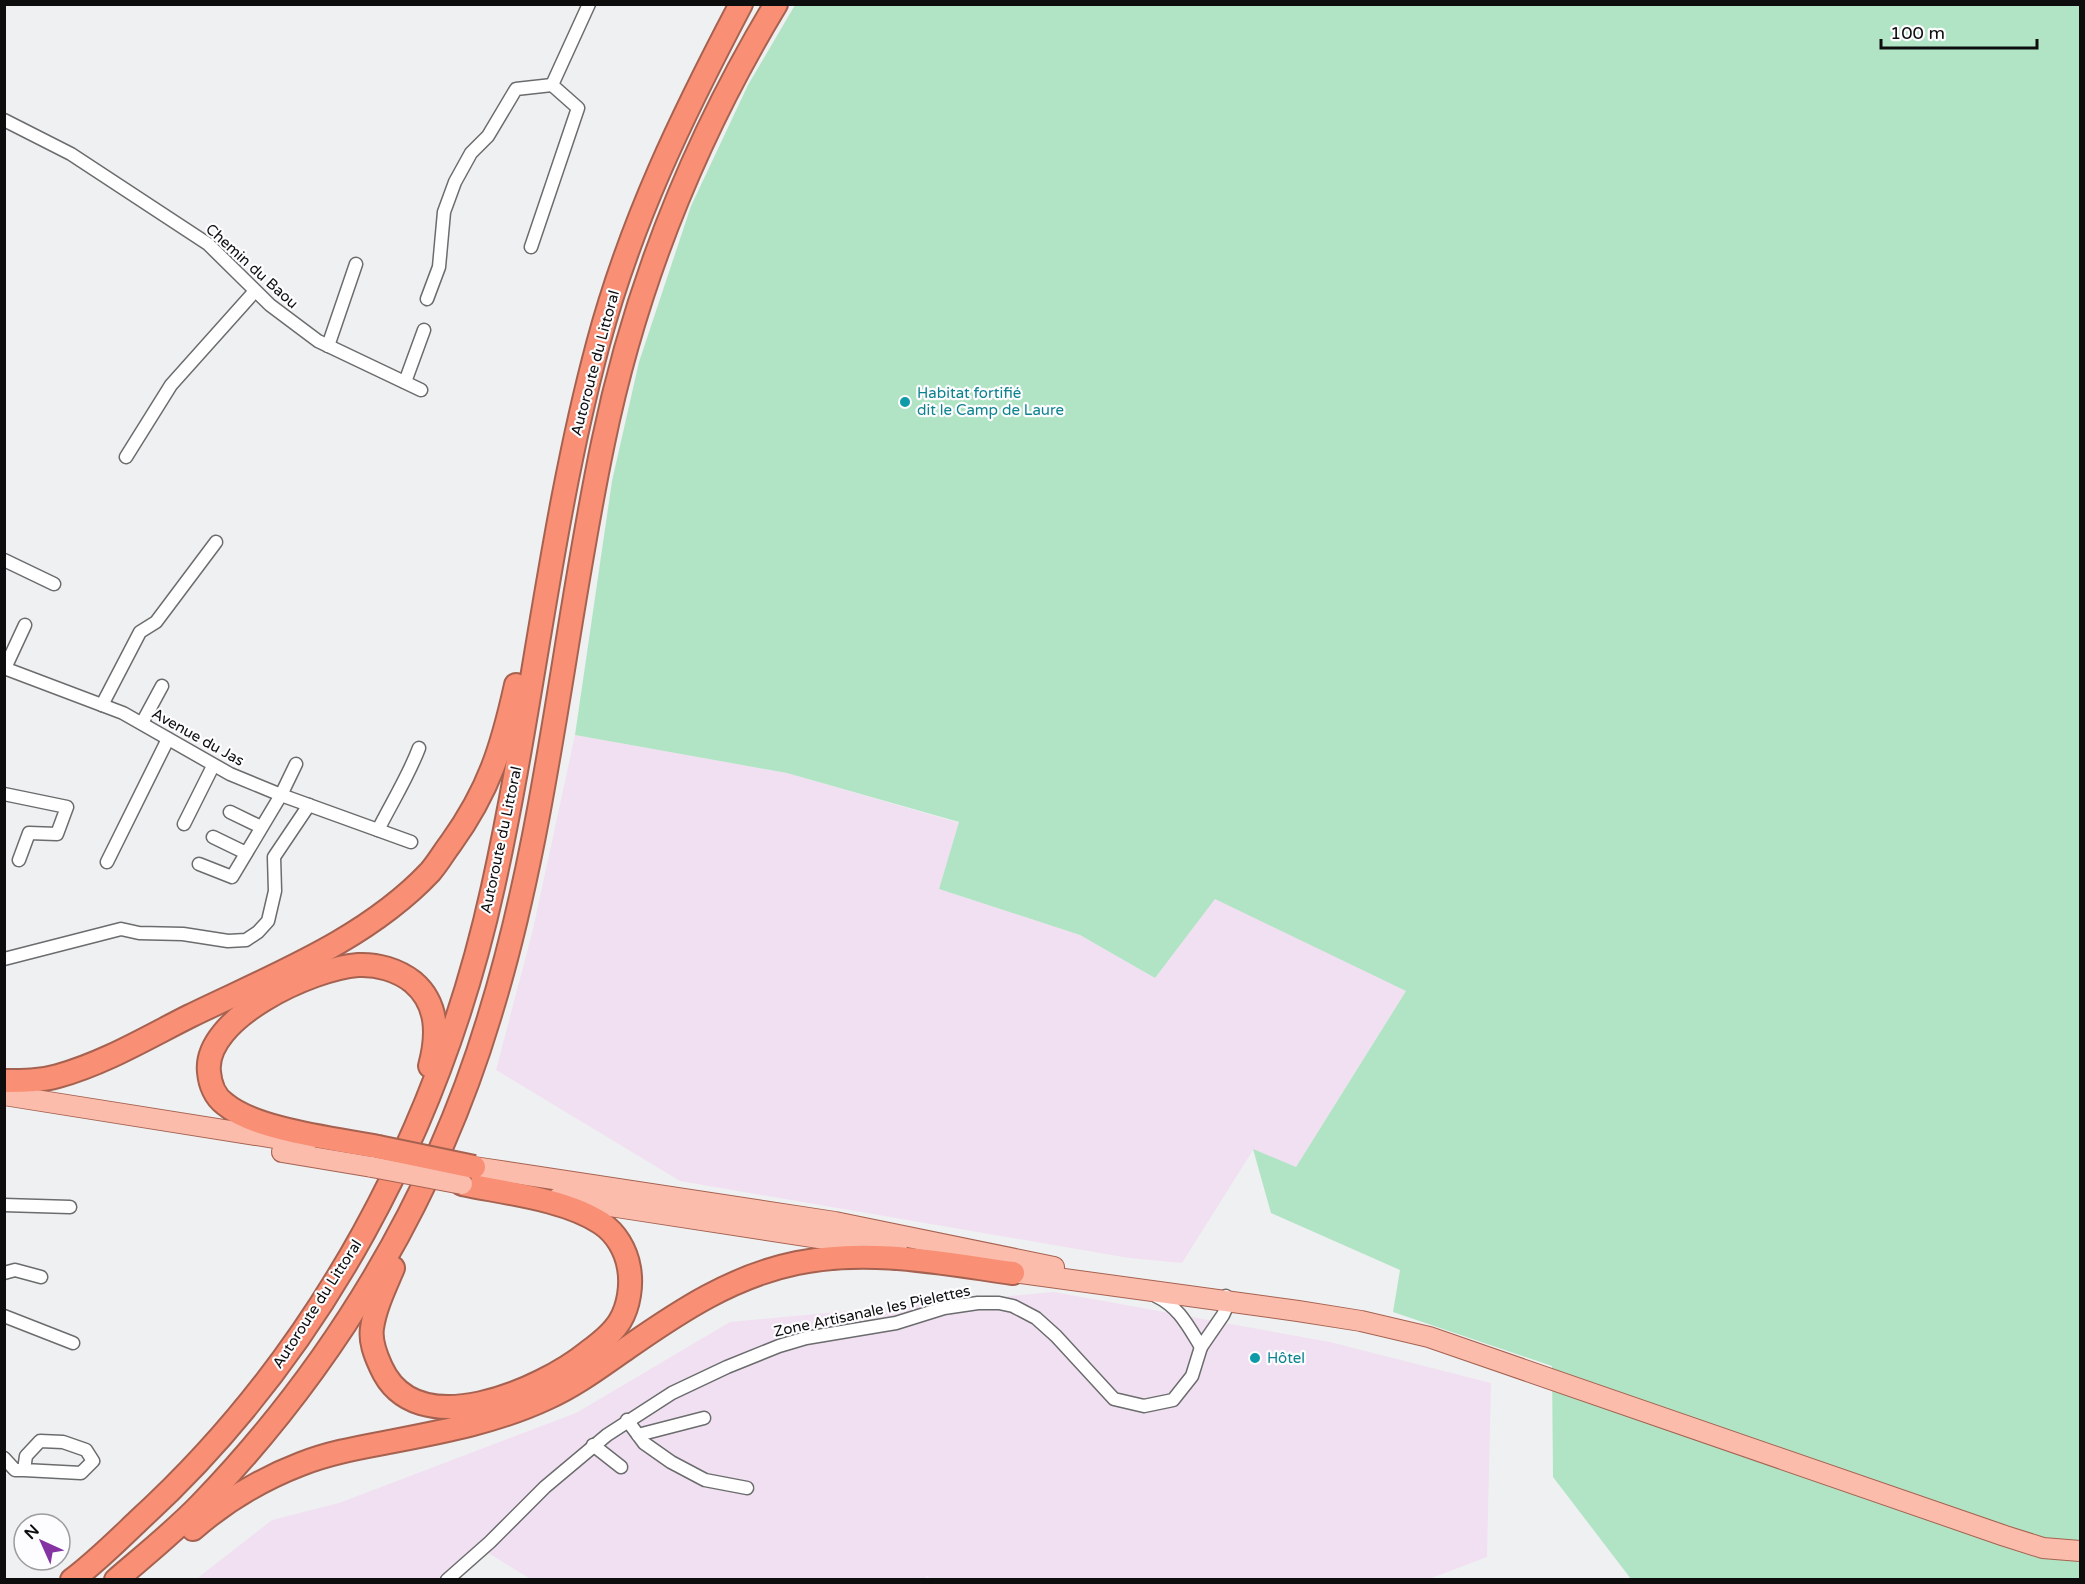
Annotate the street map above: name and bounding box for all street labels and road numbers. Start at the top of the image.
street label: Chemin du Baou [202,220,302,312]
street label: Autoroute du Littoral [567,288,623,438]
street label: Avenue du Jas [149,704,247,770]
street label: Autoroute du Littoral [477,765,525,915]
street label: Autoroute du Littoral [269,1236,365,1372]
street label: Zone Artisanale les Pielettes [772,1281,972,1341]

